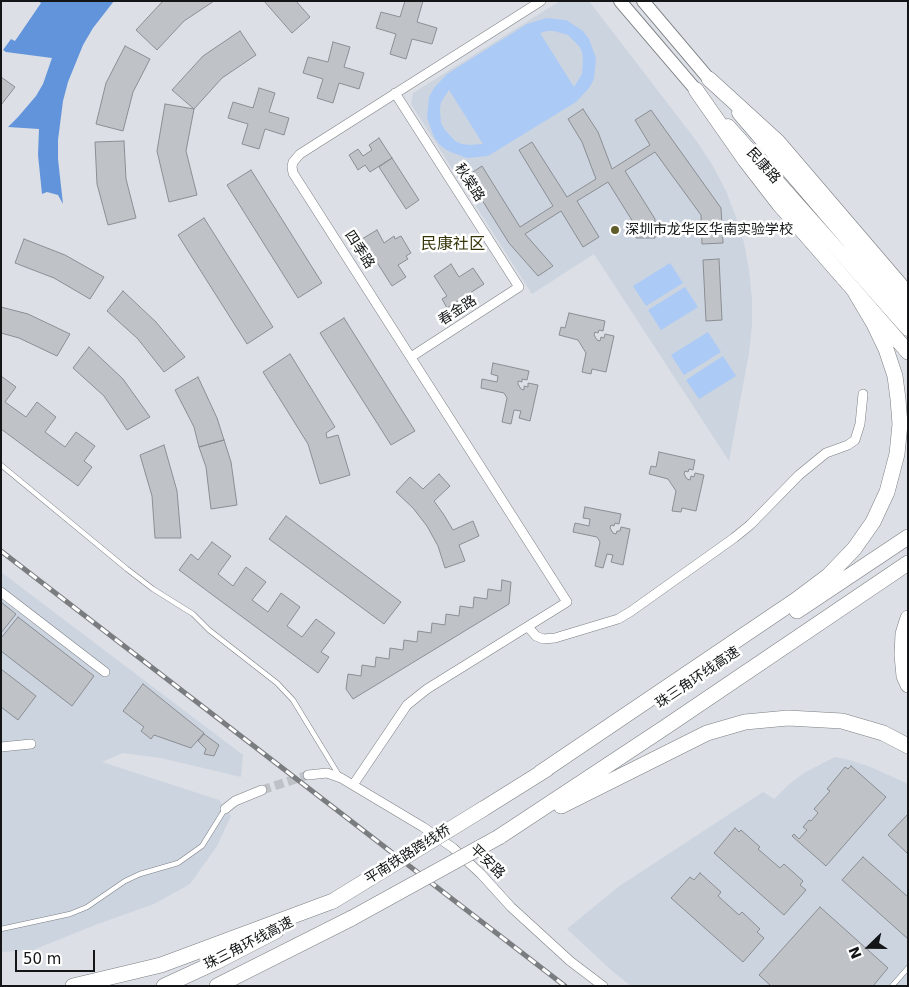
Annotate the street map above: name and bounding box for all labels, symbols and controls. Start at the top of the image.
street label: 民康路 [743,145,783,187]
street label: 秋棠路 [451,161,487,205]
place label: 深圳市龙华区华南实验学校 [625,222,793,238]
marker: 深圳市龙华区华南实验学校 [609,224,621,236]
street label: 四季路 [341,228,377,272]
district label: 民康社区 [421,235,485,255]
street label: 春金路 [436,293,480,329]
street label: 珠三角环线高速 [653,644,743,712]
street label: 平南铁路跨线桥 [362,822,454,888]
street label: 平安路 [466,841,508,883]
street label: 珠三角环线高速 [202,914,296,974]
north arrow [844,922,894,972]
scale bar [18,940,98,972]
text: N [845,944,865,961]
text: 50 m [23,950,61,968]

